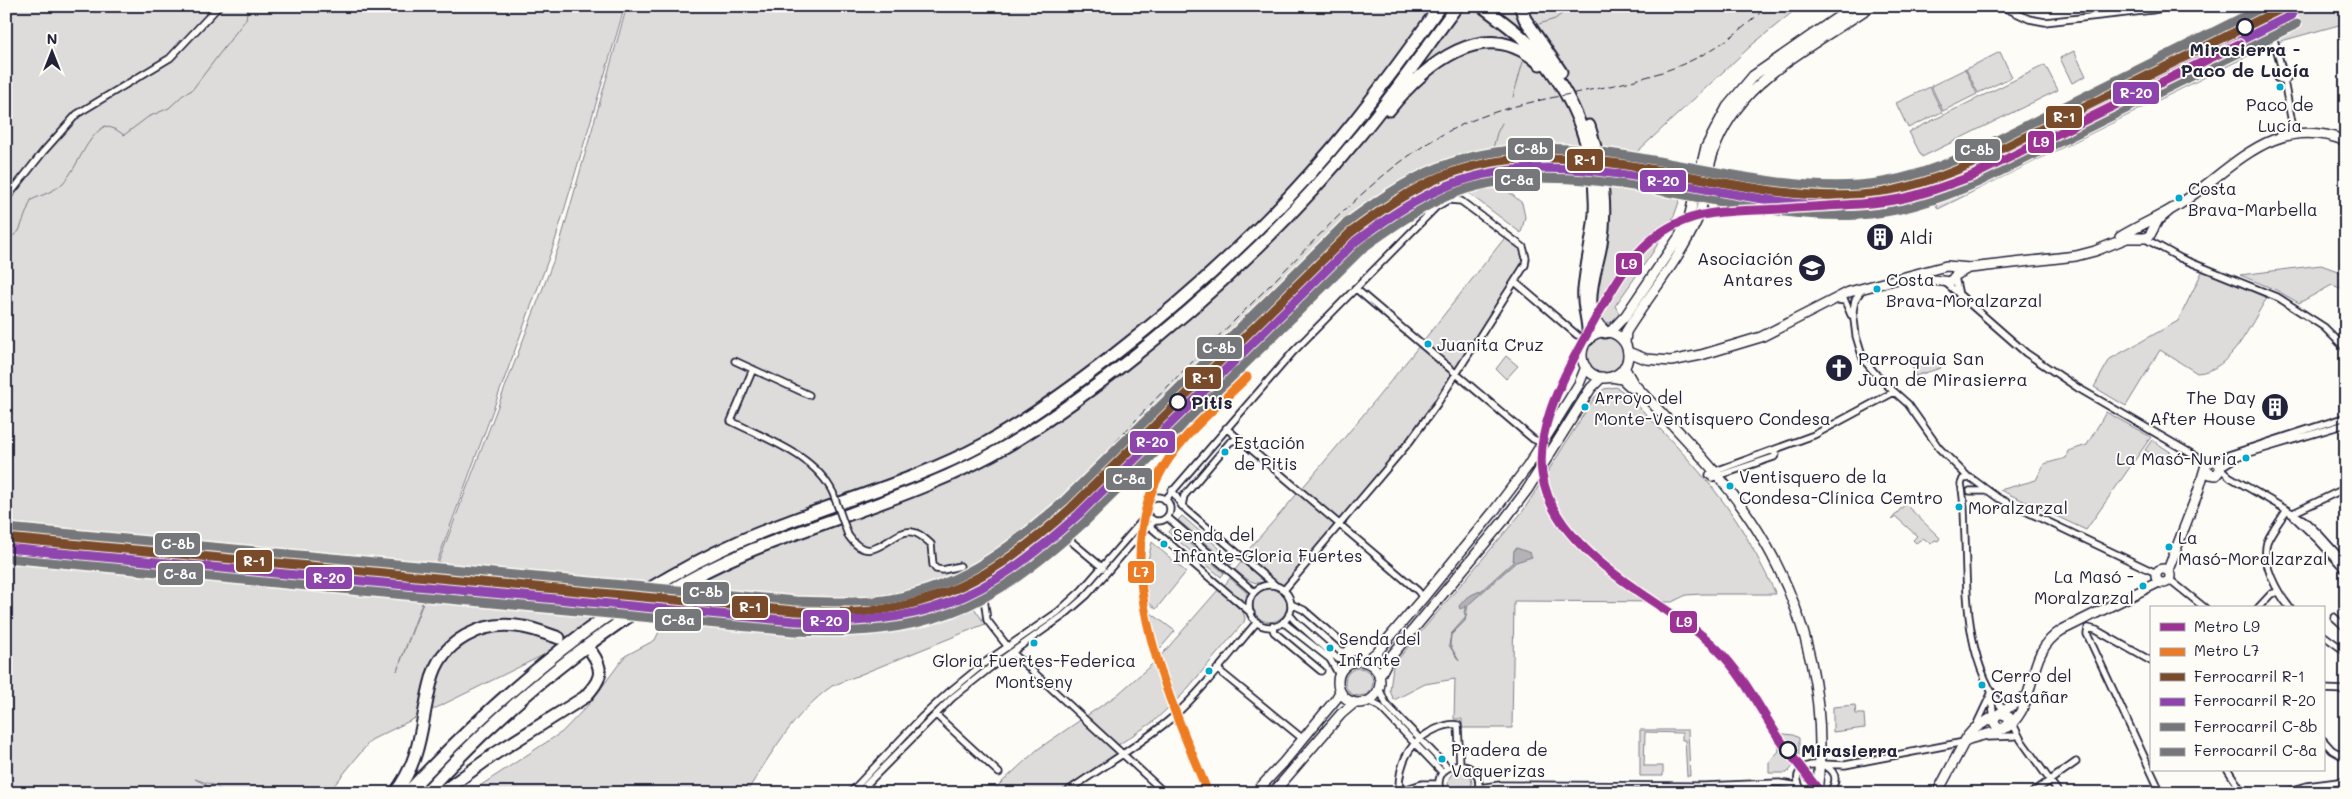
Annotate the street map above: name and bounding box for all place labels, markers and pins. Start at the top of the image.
marker: Mirasierra - Paco de Lucía [2236,18,2254,36]
place label: Mirasierra - Paco de Lucía [2181,37,2310,82]
marker: Paco de Lucía [2275,82,2285,92]
place label: Paco de Lucía [2246,93,2314,136]
place label: Costa Brava-Marbella [2188,177,2318,220]
marker: Costa Brava-Marbella [2174,193,2184,203]
building icon: Aldi [1865,222,1895,252]
place label: Aldi [1899,225,1933,249]
place label: Asociación Antares [1697,246,1793,291]
school or university icon: Asociación Antares [1797,253,1827,283]
place label: Costa Brava-Moralzarzal [1886,268,2042,311]
marker: Costa Brava-Moralzarzal [1872,284,1882,294]
place label: Juanita Cruz [1437,333,1544,355]
marker: Juanita Cruz [1423,339,1433,349]
place label: Parroquia San Juan de Mirasierra [1858,346,2028,391]
church icon: Parroquia San Juan de Mirasierra [1824,353,1854,383]
place label: The Day After House [2149,385,2256,430]
place label: Arroyo del Monte-Ventisquero Condesa [1594,386,1831,429]
place label: Pitis [1191,390,1233,414]
building icon: The Day After House [2260,392,2290,422]
marker: Pitis [1169,393,1187,411]
marker: Arroyo del Monte-Ventisquero Condesa [1580,402,1590,412]
place label: Estación de Pitis [1234,431,1305,474]
marker: Estación de Pitis [1220,447,1230,457]
place label: La Masó-Nuria [2116,447,2237,469]
marker: La Masó-Nuria [2241,453,2251,463]
place label: Ventisquero de la Condesa-Clínica Cemtro [1739,465,1943,508]
marker: Ventisquero de la Condesa-Clínica Cemtro [1725,481,1735,491]
place label: Moralzarzal [1968,496,2068,518]
marker: Moralzarzal [1954,502,1964,512]
place label: Senda del Infante-Gloria Fuertes [1173,523,1363,566]
place label: La Masó-Moralzarzal [2178,526,2328,569]
marker: Senda del Infante-Gloria Fuertes [1159,539,1169,549]
marker: La Masó-Moralzarzal [2164,542,2174,552]
place label: La Masó - Moralzarzal [2034,565,2134,608]
marker: La Masó - Moralzarzal [2138,581,2148,591]
place label: Senda del Infante [1339,627,1421,670]
marker: Gloria Fuertes-Federica Montseny [1029,638,1039,648]
marker: Senda del Infante [1325,643,1335,653]
place label: Gloria Fuertes-Federica Montseny [932,649,1136,692]
place label: Cerro del Castañar [1991,664,2072,707]
unlabelled marker [1204,666,1214,676]
marker: Cerro del Castañar [1977,680,1987,690]
place label: Pradera de Vaquerizas [1451,738,1548,781]
place label: Mirasierra [1801,738,1898,762]
marker: Mirasierra [1779,741,1797,759]
marker: Pradera de Vaquerizas [1437,754,1447,764]

